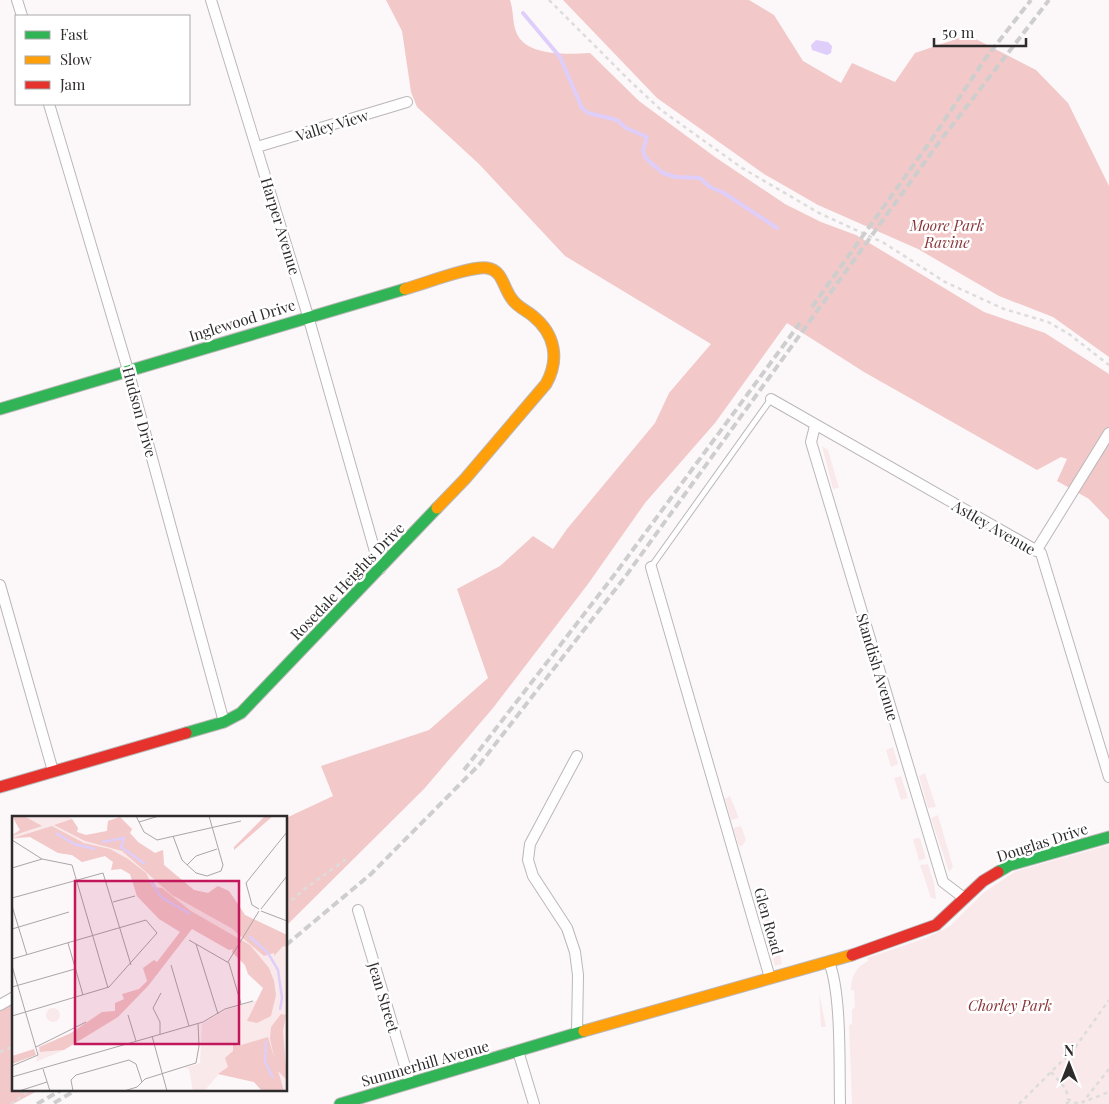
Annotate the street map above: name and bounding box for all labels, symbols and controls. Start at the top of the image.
legend [15,15,190,105]
scale bar [934,15,1026,47]
text: 50 m [942,22,975,42]
text: Fast [60,24,89,44]
text: Slow [60,49,92,69]
text: Jam [59,74,86,94]
street label: Valley View [292,104,371,146]
street label: Harper Avenue [257,175,305,277]
park label: Moore Park Ravine [909,215,984,252]
street label: Inglewood Drive [186,294,298,346]
street label: Hudson Drive [118,365,162,459]
street label: Astley Avenue [948,495,1039,559]
street label: Rosedale Heights Drive [286,518,408,644]
street label: Standish Avenue [852,611,904,723]
inset map [12,816,288,1092]
street label: Douglas Drive [994,818,1090,866]
street label: Glen Road [750,885,788,957]
street label: Jean Street [364,958,404,1035]
park label: Chorley Park [968,995,1052,1015]
street label: Summerhill Avenue [359,1035,491,1091]
north arrow [1044,1039,1094,1089]
text: N [1064,1041,1074,1060]

